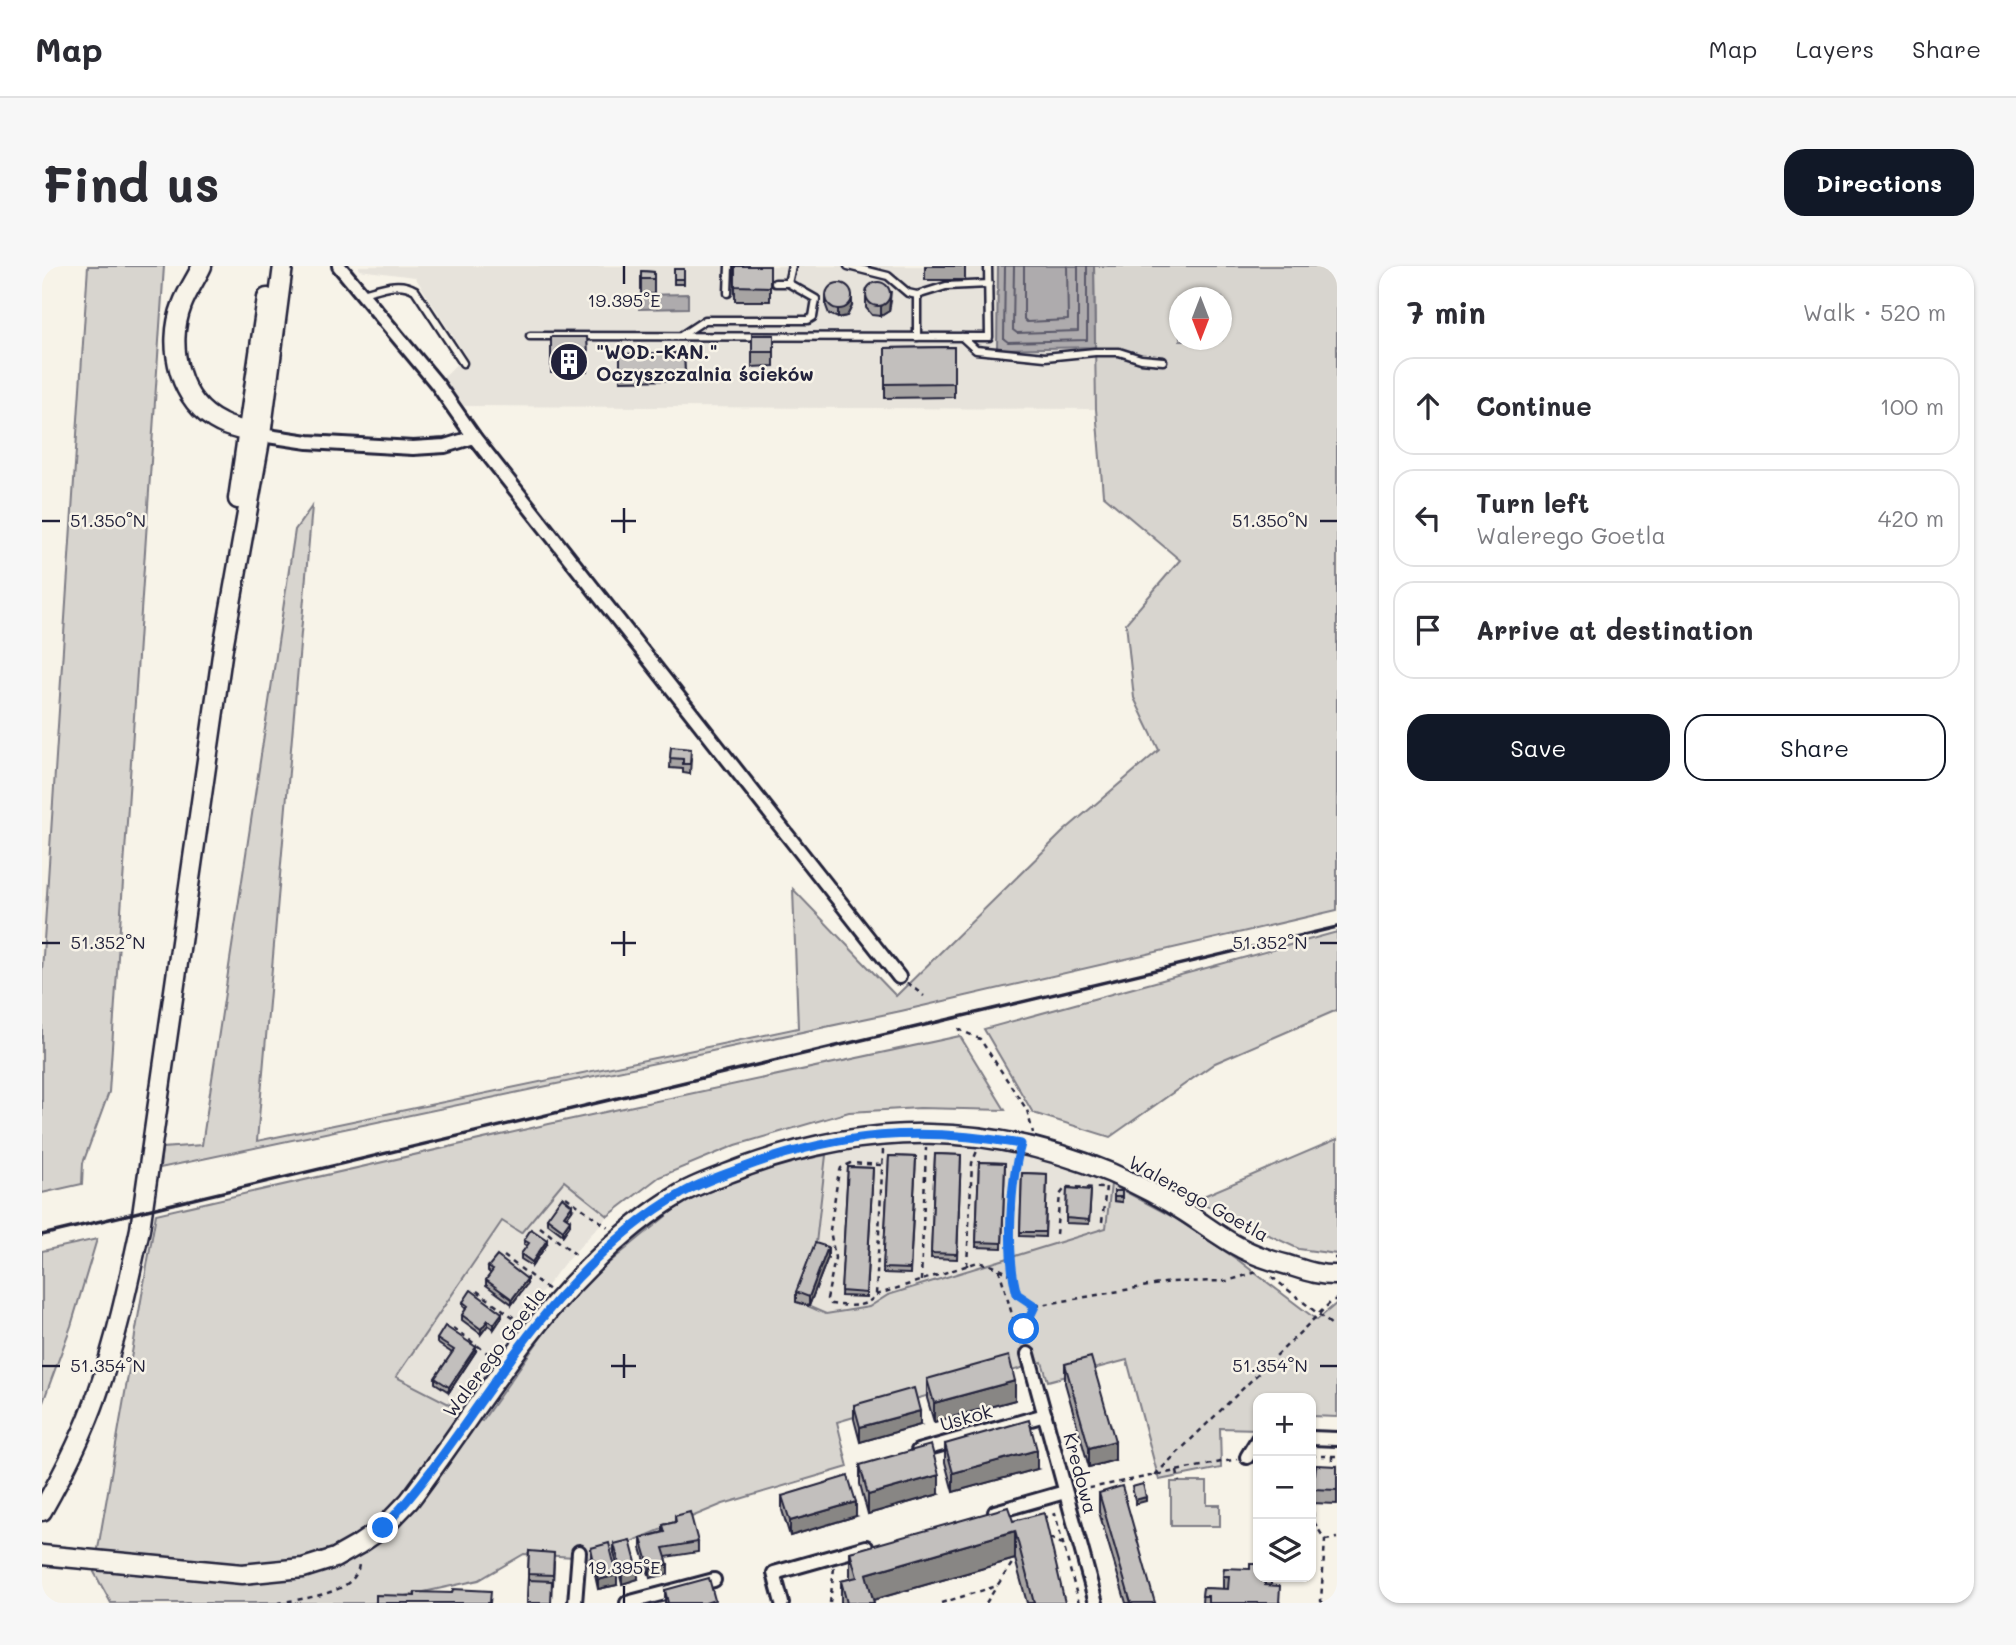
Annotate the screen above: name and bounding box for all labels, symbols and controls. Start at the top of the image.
text: Map [35,27,103,70]
text: Map [1709,33,1757,64]
text: Layers [1795,33,1874,64]
text: Share [1912,33,1981,64]
button: Directions [1784,149,1974,216]
text: Find us [42,151,220,214]
north arrow [1169,287,1232,350]
text: 19.395°E [588,288,660,312]
text: 7 min [1407,292,1486,332]
text: Walk · 520 m [1803,297,1946,327]
place label: "WOD.-KAN." Oczyszczalnia ścieków [596,339,814,386]
building icon: "WOD.-KAN." Oczyszczalnia ścieków [548,341,590,383]
icon: ahead [1409,387,1447,425]
text: Continue [1476,389,1592,423]
text: 100 m [1880,391,1944,421]
text: Turn left [1476,486,1589,520]
icon: left [1409,499,1447,537]
text: 420 m [1878,503,1944,533]
text: 51.350°N [70,508,146,532]
text: 51.350°N [1232,508,1308,532]
text: Walerego Goetla [1476,520,1666,550]
icon: arrive [1409,611,1447,649]
text: Arrive at destination [1476,613,1753,647]
button: Save [1407,714,1670,781]
button: Share [1684,714,1946,781]
text: 51.352°N [70,930,146,954]
text: 51.352°N [1232,930,1308,954]
street label: Walerego Goetla [1124,1149,1274,1247]
street label: Walerego Goetla [437,1282,551,1422]
route start [1008,1313,1039,1344]
text: 51.354°N [70,1353,146,1377]
text: 51.354°N [1232,1353,1308,1377]
map controls [1253,1393,1316,1582]
button: + [1253,1393,1316,1456]
street label: Uskok [937,1398,995,1436]
street label: Kredowa [1058,1430,1104,1516]
button: − [1253,1456,1316,1519]
route end [367,1512,398,1543]
button: layers [1253,1519,1316,1582]
text: 19.395°E [588,1555,660,1579]

